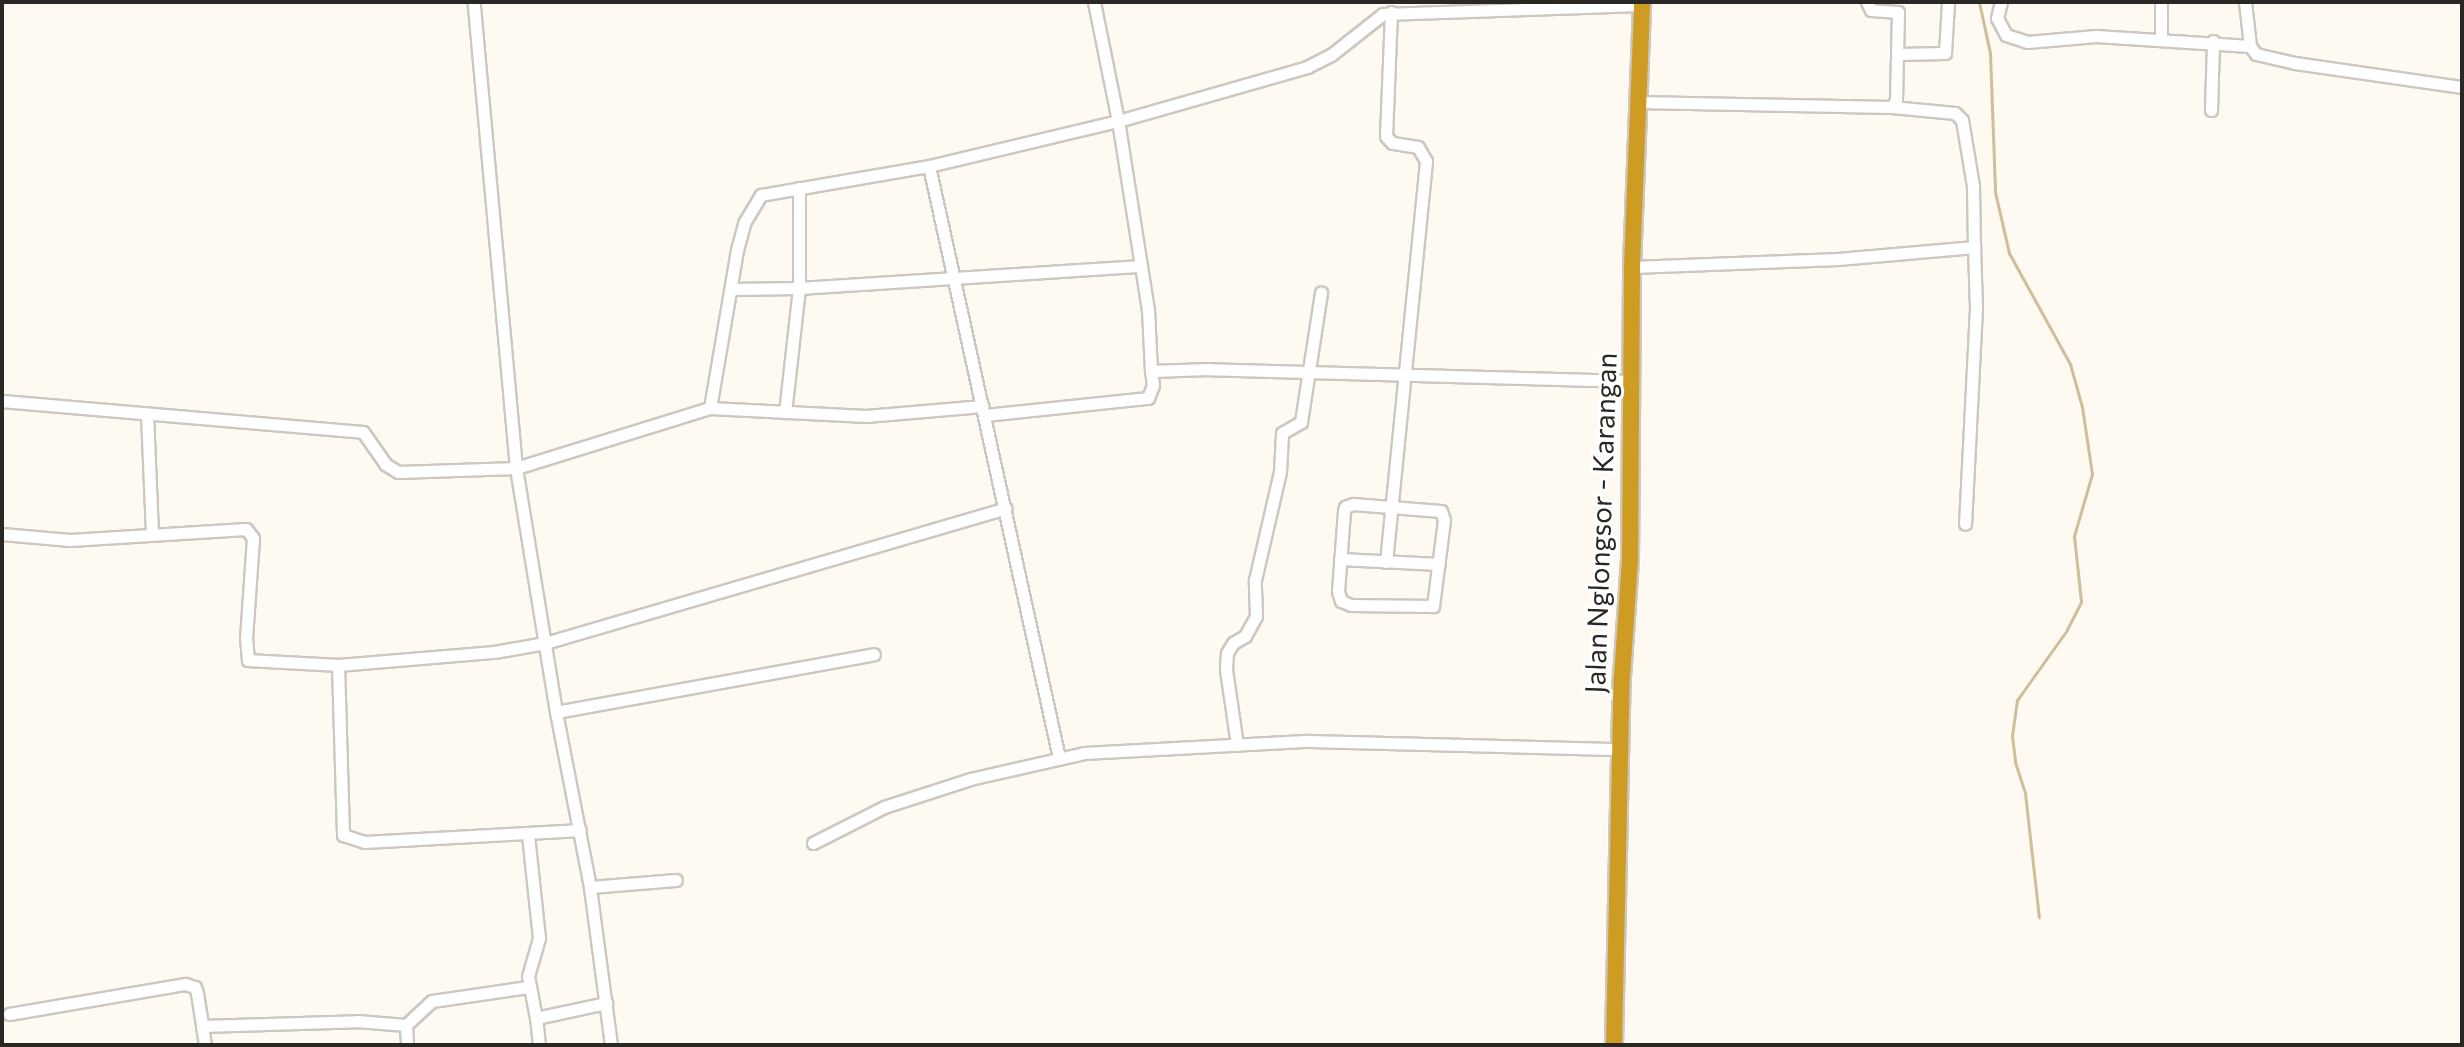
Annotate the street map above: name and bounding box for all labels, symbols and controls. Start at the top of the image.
street label: Jalan Nglongsor - Karangan [1577,352,1623,694]

